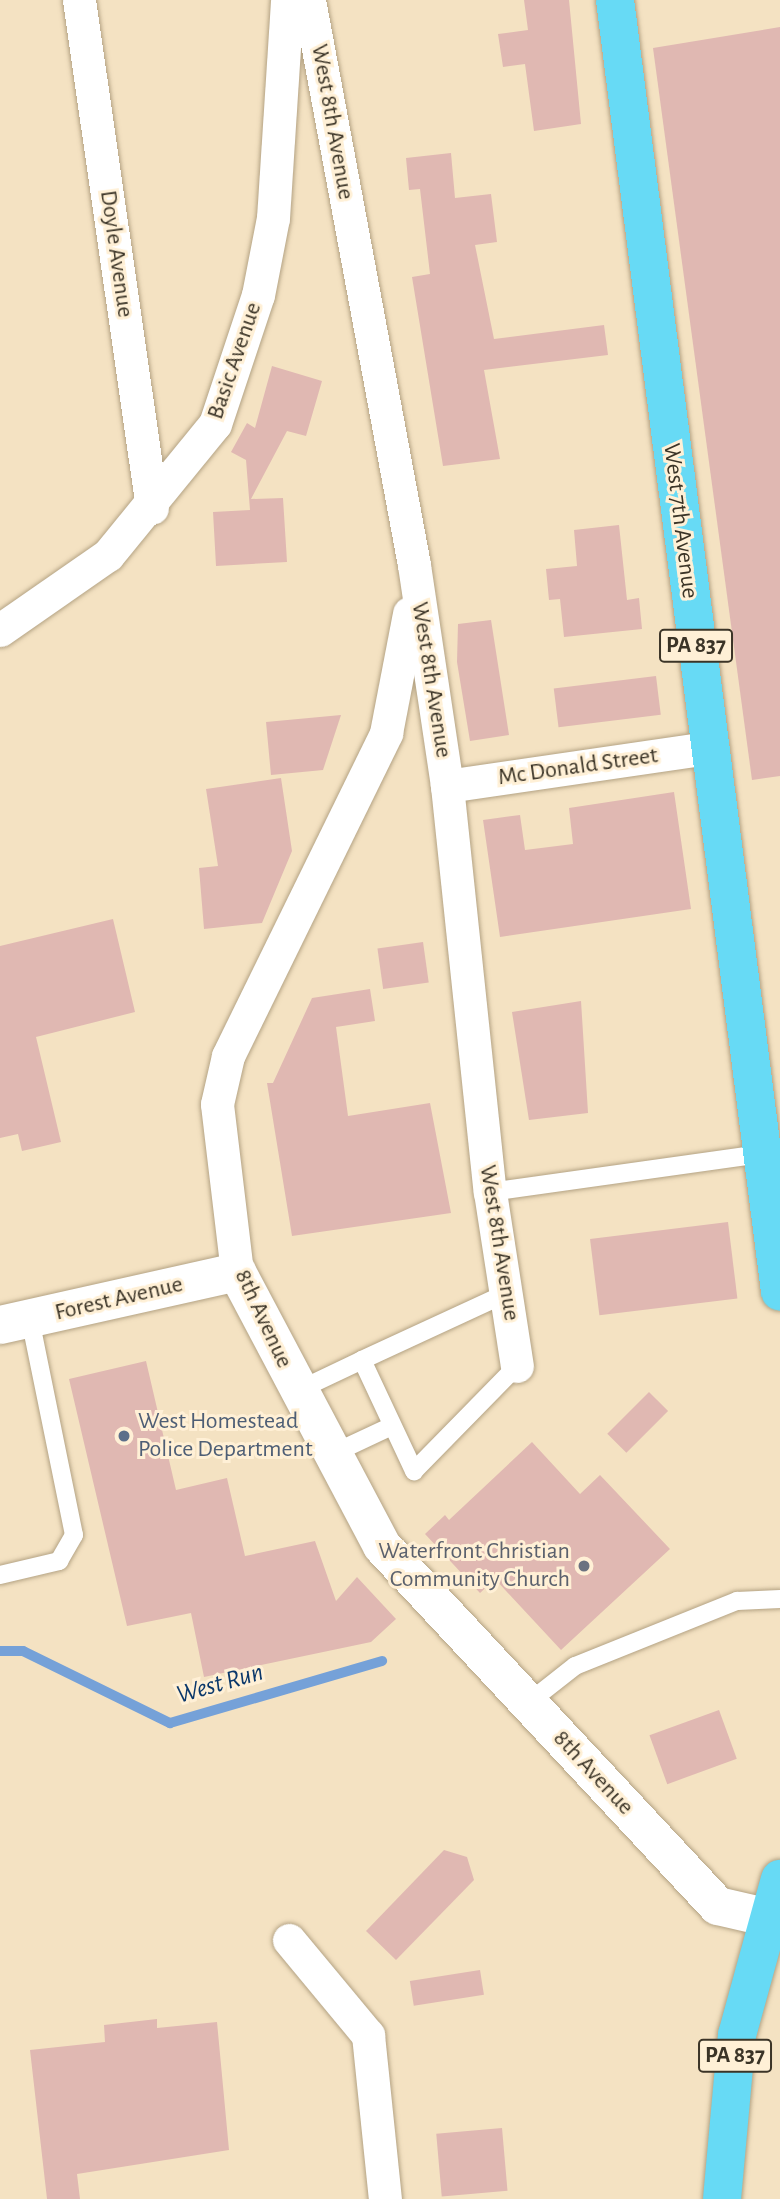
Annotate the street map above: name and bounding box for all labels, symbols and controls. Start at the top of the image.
street label: West 8th Avenue [304,42,360,202]
street label: Doyle Avenue [93,189,139,319]
street label: Basic Avenue [202,299,268,423]
street label: West 7th Avenue [656,442,704,600]
street label: West 8th Avenue [404,600,458,760]
road number: PA 837 [658,626,734,666]
street label: Mc Donald Street [496,742,660,792]
street label: West 8th Avenue [472,1163,526,1323]
street label: 8th Avenue [228,1265,298,1373]
street label: Forest Avenue [52,1270,186,1328]
place label: West Homestead Police Department [138,1408,313,1464]
marker: West Homestead Police Department [116,1428,132,1444]
place label: Waterfront Christian Community Church [378,1538,570,1594]
marker: Waterfront Christian Community Church [576,1558,592,1574]
water label: West Run [173,1657,267,1711]
street label: 8th Avenue [547,1725,639,1821]
road number: PA 837 [696,2036,774,2076]

